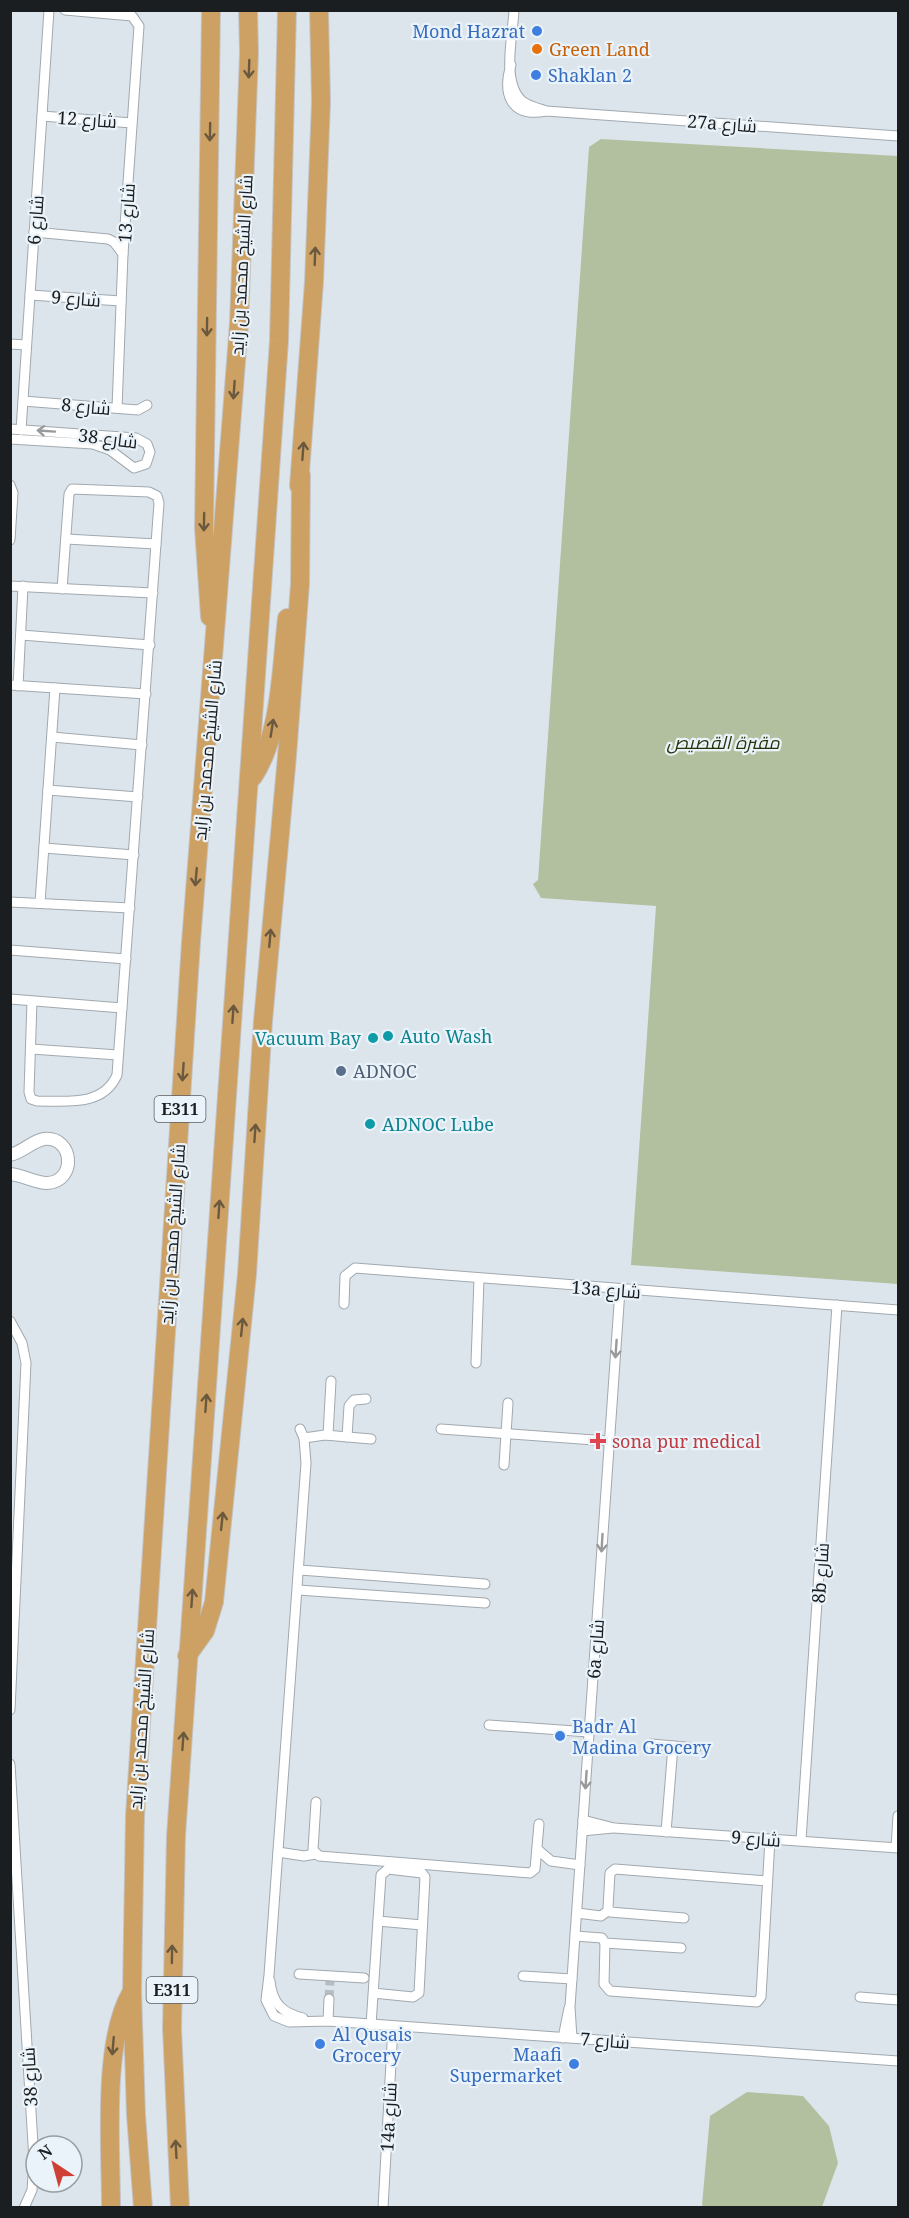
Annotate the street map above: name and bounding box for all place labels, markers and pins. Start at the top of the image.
place label: Mond Hazrat [412,19,525,43]
marker: Mond Hazrat [530,24,544,38]
place label: Green Land [549,37,650,61]
marker: Green Land [530,42,544,56]
place label: Shaklan 2 [548,63,632,87]
marker: Shaklan 2 [529,68,543,82]
place label: Auto Wash [400,1024,492,1048]
place label: Vacuum Bay [255,1026,362,1050]
marker: Auto Wash [381,1029,395,1043]
marker: Vacuum Bay [366,1031,380,1045]
place label: ADNOC [353,1059,417,1083]
marker: ADNOC [334,1064,348,1078]
place label: ADNOC Lube [382,1112,494,1136]
marker: ADNOC Lube [363,1117,377,1131]
place label: sona pur medical [612,1429,761,1453]
marker: sona pur medical [589,1432,607,1450]
place label: Badr Al Madina Grocery [572,1714,712,1759]
marker: Badr Al Madina Grocery [553,1729,567,1743]
place label: Al Qusais Grocery [332,2022,412,2067]
marker: Al Qusais Grocery [313,2037,327,2051]
place label: Maafi Supermarket [450,2042,562,2087]
marker: Maafi Supermarket [567,2057,581,2071]

